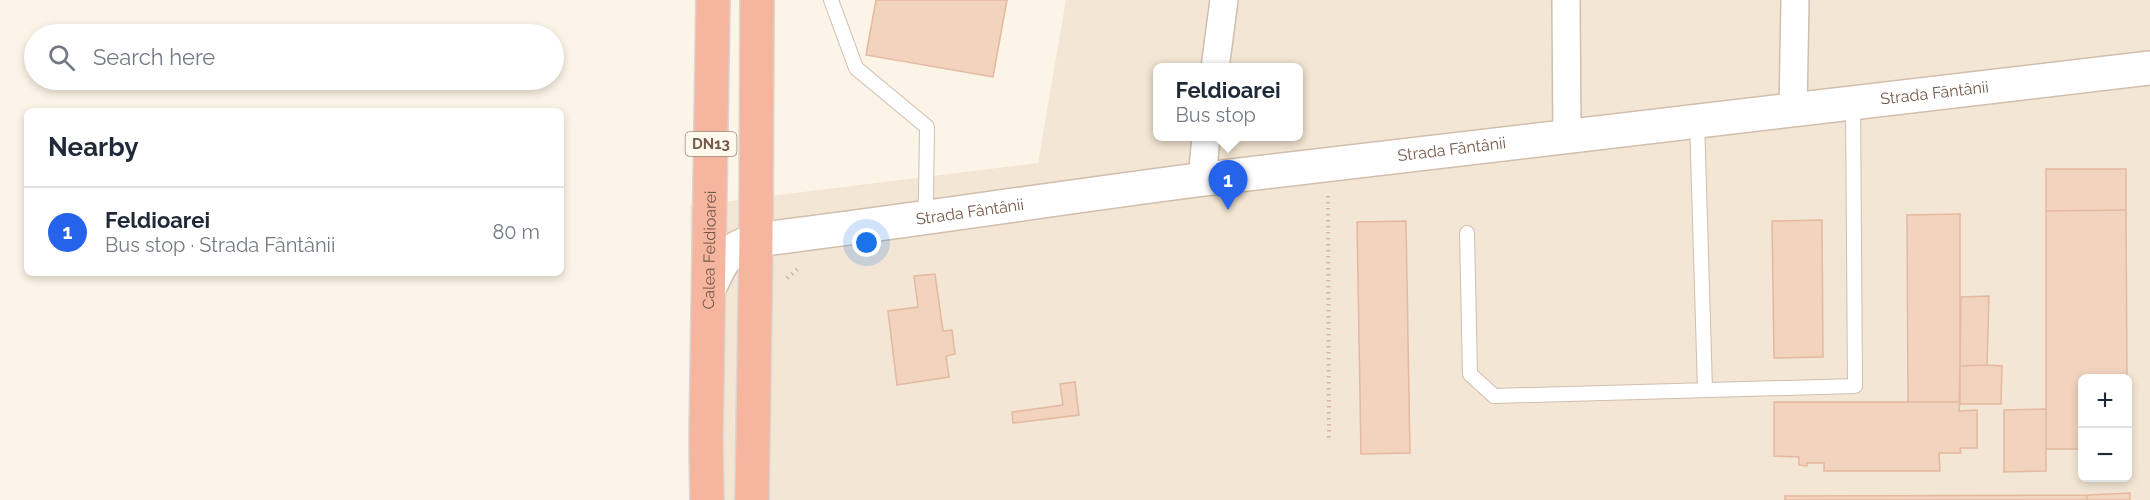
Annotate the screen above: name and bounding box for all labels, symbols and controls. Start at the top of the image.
search box [24,24,564,90]
icon: search [45,41,78,74]
text: Search here [93,44,215,70]
popup [1153,63,1303,141]
text: Feldioarei [1175,77,1281,103]
street label: Strada Fântânii [1879,77,1990,108]
text: Bus stop [1175,103,1256,127]
text: Nearby [48,132,138,162]
road number: DN13 [686,132,736,156]
street label: Strada Fântânii [1396,133,1507,165]
pin: 1 [1208,160,1248,210]
street label: Calea Feldioarei [699,190,719,310]
street label: Strada Fântânii [915,194,1025,228]
text: Feldioarei [105,207,210,233]
text: 1 [63,220,72,244]
text: 80 m [492,220,540,244]
your location [852,228,881,257]
text: Bus stop · Strada Fântânii [105,233,335,257]
map controls [2078,374,2132,482]
button: + [2078,374,2132,428]
button: − [2078,428,2132,482]

